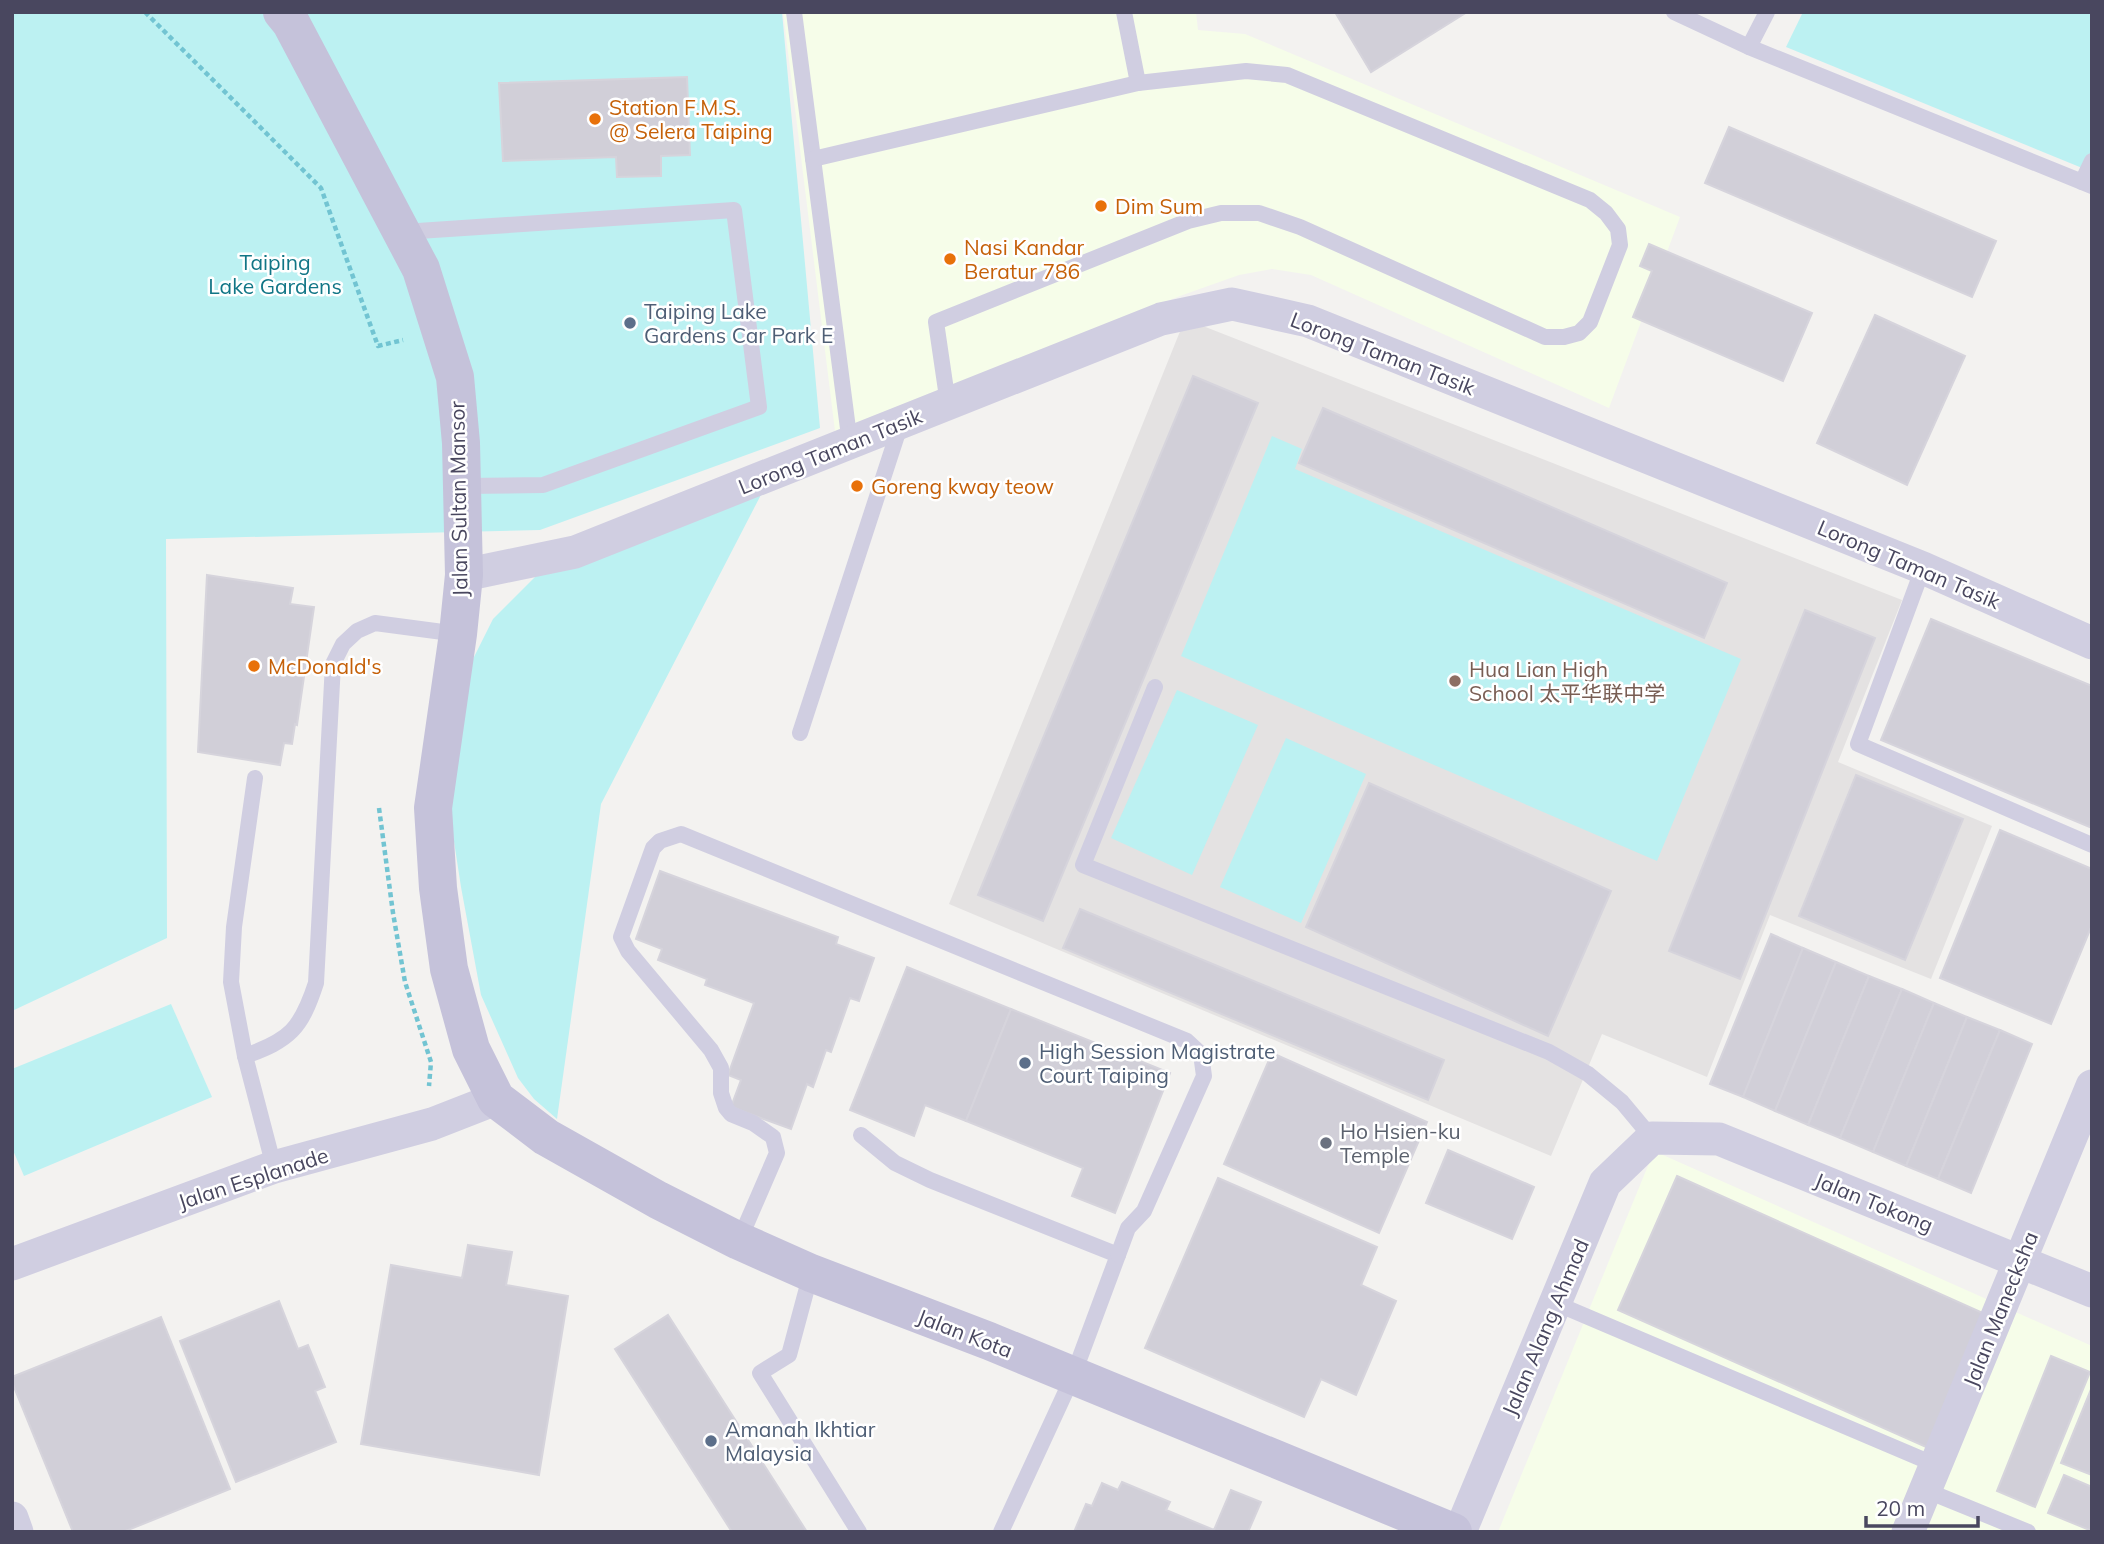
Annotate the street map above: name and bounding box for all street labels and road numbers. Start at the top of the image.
street label: Lorong Taman Tasik [1287,306,1479,400]
street label: Jalan Sultan Mansor [443,401,473,597]
street label: Lorong Taman Tasik [734,402,926,500]
street label: Lorong Taman Tasik [1814,514,2004,614]
street label: Jalan Esplanade [175,1141,331,1215]
street label: Jalan Tokong [1811,1166,1937,1238]
street label: Jalan Manecksha [1957,1227,2043,1391]
street label: Jalan Alang Ahmad [1496,1235,1594,1419]
street label: Jalan Kota [914,1303,1016,1363]

